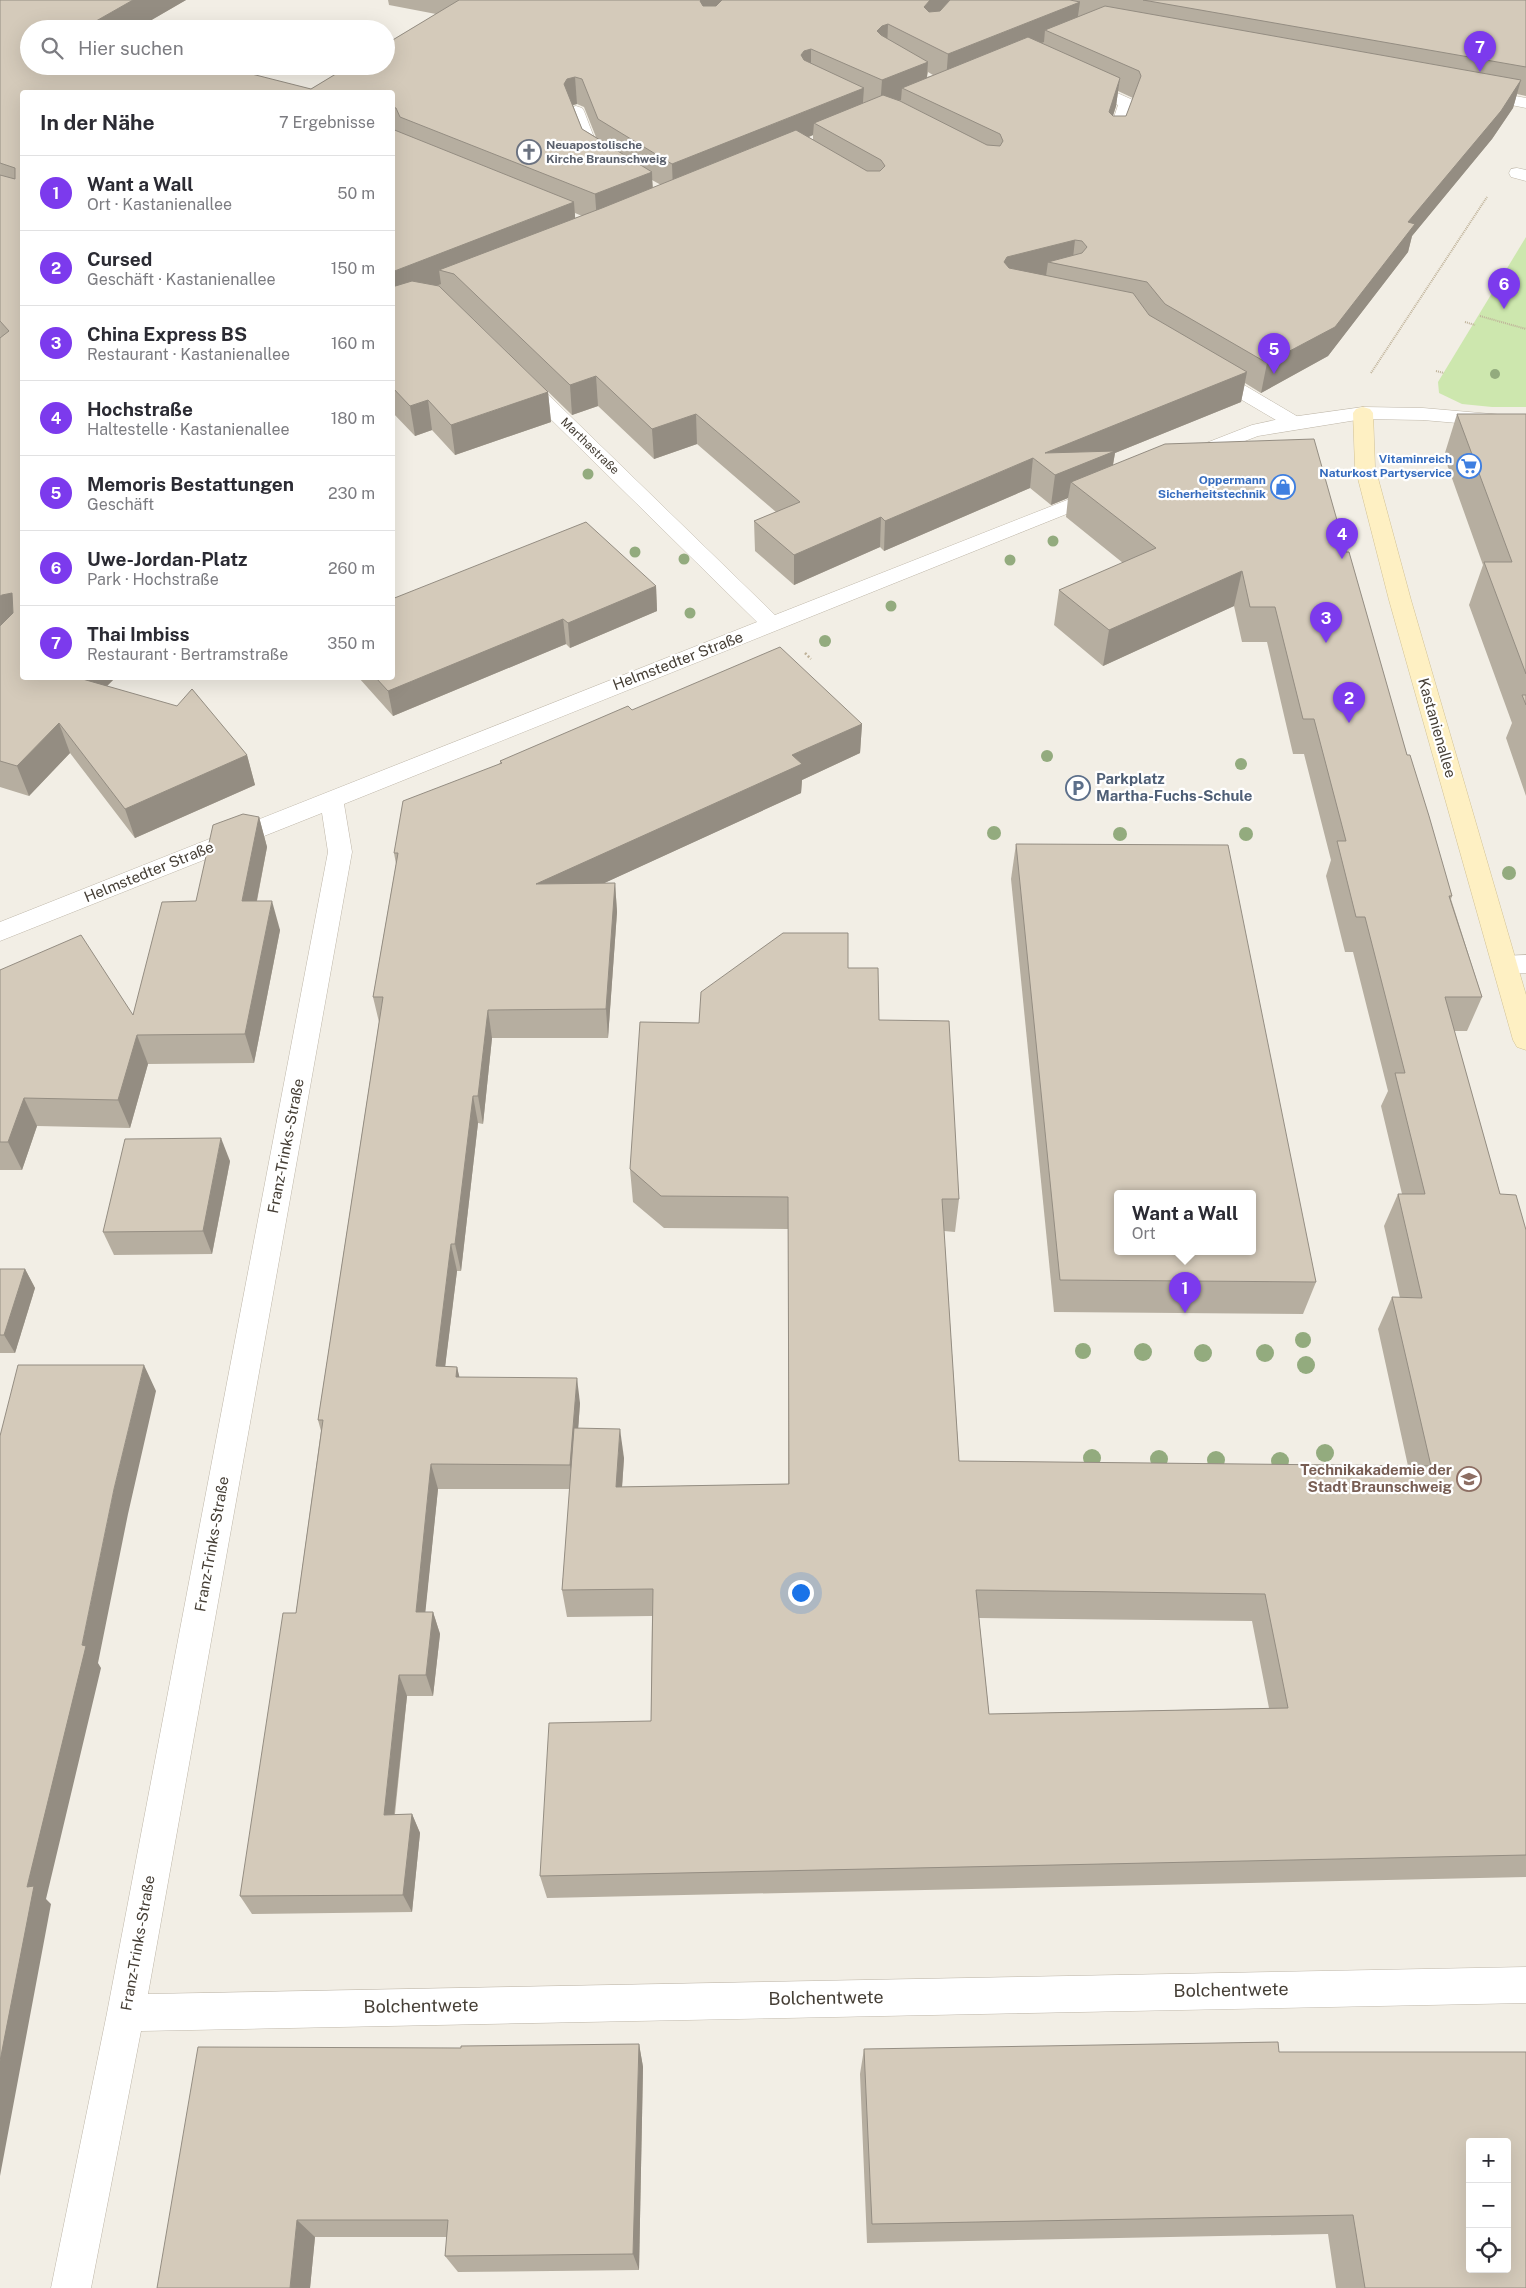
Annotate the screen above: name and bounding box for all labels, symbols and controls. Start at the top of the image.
search box [20,20,395,75]
pin: 7 [1464,31,1496,72]
icon: search [38,34,66,62]
text: Hier suchen [78,37,184,59]
text: In der Nähe [40,110,155,135]
text: 7 Ergebnisse [279,113,375,132]
place label: Neuapostolische Kirche Braunschweig [546,138,667,166]
church icon: Neuapostolische Kirche Braunschweig [516,139,542,165]
text: Want a Wall [87,173,193,195]
text: 1 [53,184,59,203]
text: 50 m [337,184,375,203]
text: Ort · Kastanienallee [87,195,232,214]
text: Cursed [87,248,152,270]
text: 2 [51,259,61,278]
text: 150 m [331,259,375,278]
pin: 6 [1488,268,1520,309]
text: Geschäft · Kastanienallee [87,270,276,289]
text: China Express BS [87,323,247,345]
pin: 5 [1258,333,1290,374]
text: 3 [51,334,61,353]
text: 160 m [331,334,375,353]
text: Restaurant · Kastanienallee [87,345,290,364]
text: Hochstraße [87,398,193,420]
text: 4 [51,409,61,428]
text: 180 m [331,409,375,428]
street label: Marthastraße [558,415,622,477]
text: Haltestelle · Kastanienallee [87,420,290,439]
place label: Vitaminreich Naturkost Partyservice [1319,452,1452,480]
supermarket icon: Vitaminreich Naturkost Partyservice [1456,453,1482,479]
text: Memoris Bestattungen [87,473,294,495]
place label: Oppermann Sicherheitstechnik [1158,473,1266,501]
shop icon: Oppermann Sicherheitstechnik [1270,474,1296,500]
text: 5 [51,484,61,503]
text: 230 m [328,484,375,503]
text: Geschäft [87,495,154,514]
pin: 4 [1326,518,1358,559]
text: Uwe-Jordan-Platz [87,548,247,570]
text: 6 [51,559,61,578]
text: 260 m [328,559,375,578]
text: Park · Hochstraße [87,570,219,589]
pin: 3 [1310,602,1342,643]
text: Thai Imbiss [87,623,189,645]
street label: Helmstedter Straße [610,628,745,693]
text: 7 [51,634,61,653]
text: 350 m [327,634,375,653]
text: Restaurant · Bertramstraße [87,645,288,664]
street label: Kastanienallee [1415,676,1460,780]
pin: 2 [1333,682,1365,723]
place label: Parkplatz Martha-Fuchs-Schule [1096,770,1252,804]
parking icon: Parkplatz Martha-Fuchs-Schule [1065,775,1091,801]
street label: Helmstedter Straße [82,838,216,905]
street label: Franz-Trinks-Straße [264,1077,307,1215]
popup [1114,1190,1256,1255]
text: Want a Wall [1132,1202,1238,1224]
text: Ort [1132,1224,1156,1243]
pin: 1 [1169,1272,1201,1313]
place label: Technikakademie der Stadt Braunschweig [1300,1461,1453,1495]
school or university icon: Technikakademie der Stadt Braunschweig [1456,1466,1482,1492]
street label: Franz-Trinks-Straße [191,1475,232,1613]
your location [788,1580,814,1606]
street label: Franz-Trinks-Straße [117,1874,158,2012]
street label: Bolchentwete [1173,1978,1289,2001]
street label: Bolchentwete [768,1986,884,2009]
street label: Bolchentwete [363,1994,479,2017]
map controls [1466,2138,1511,2273]
button: + [1466,2138,1511,2183]
button: − [1466,2183,1511,2228]
button: locate [1466,2228,1511,2273]

